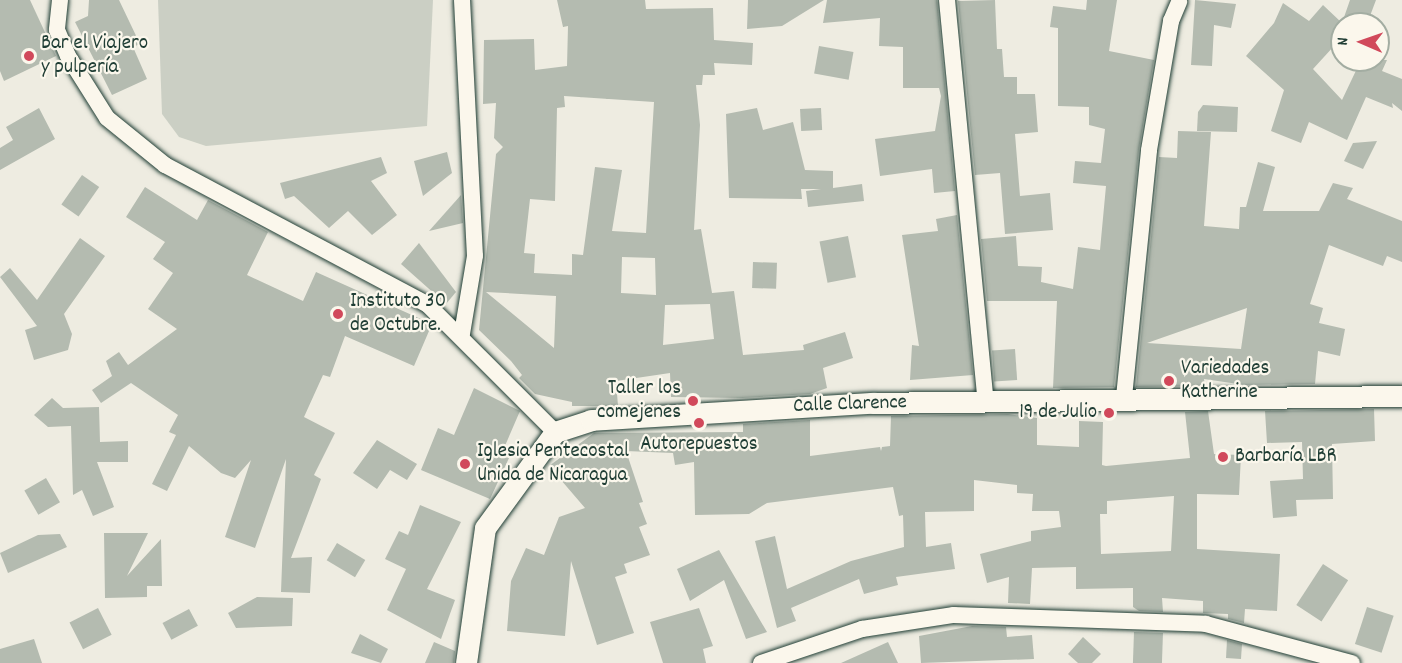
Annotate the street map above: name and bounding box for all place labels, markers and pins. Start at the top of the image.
place label: Bar el Viajero y pulpería [41,31,148,81]
marker: Bar el Viajero y pulpería [22,49,36,63]
place label: Instituto 30 de Octubre. [350,289,446,339]
marker: Instituto 30 de Octubre. [331,307,345,321]
place label: Variedades Katherine [1181,356,1269,406]
marker: Variedades Katherine [1162,374,1176,388]
place label: Taller los comejenes [597,376,681,426]
marker: Taller los comejenes [686,394,700,408]
place label: 19 de Julio [1019,400,1097,426]
marker: 19 de Julio [1102,406,1116,420]
marker: Autorepuestos [692,416,706,430]
place label: Autorepuestos [640,432,758,458]
place label: Iglesia Pentecostal Unida de Nicaragua [477,439,629,489]
place label: Barbaría LBR [1235,444,1337,470]
marker: Barbaría LBR [1216,450,1230,464]
marker: Iglesia Pentecostal Unida de Nicaragua [458,457,472,471]

